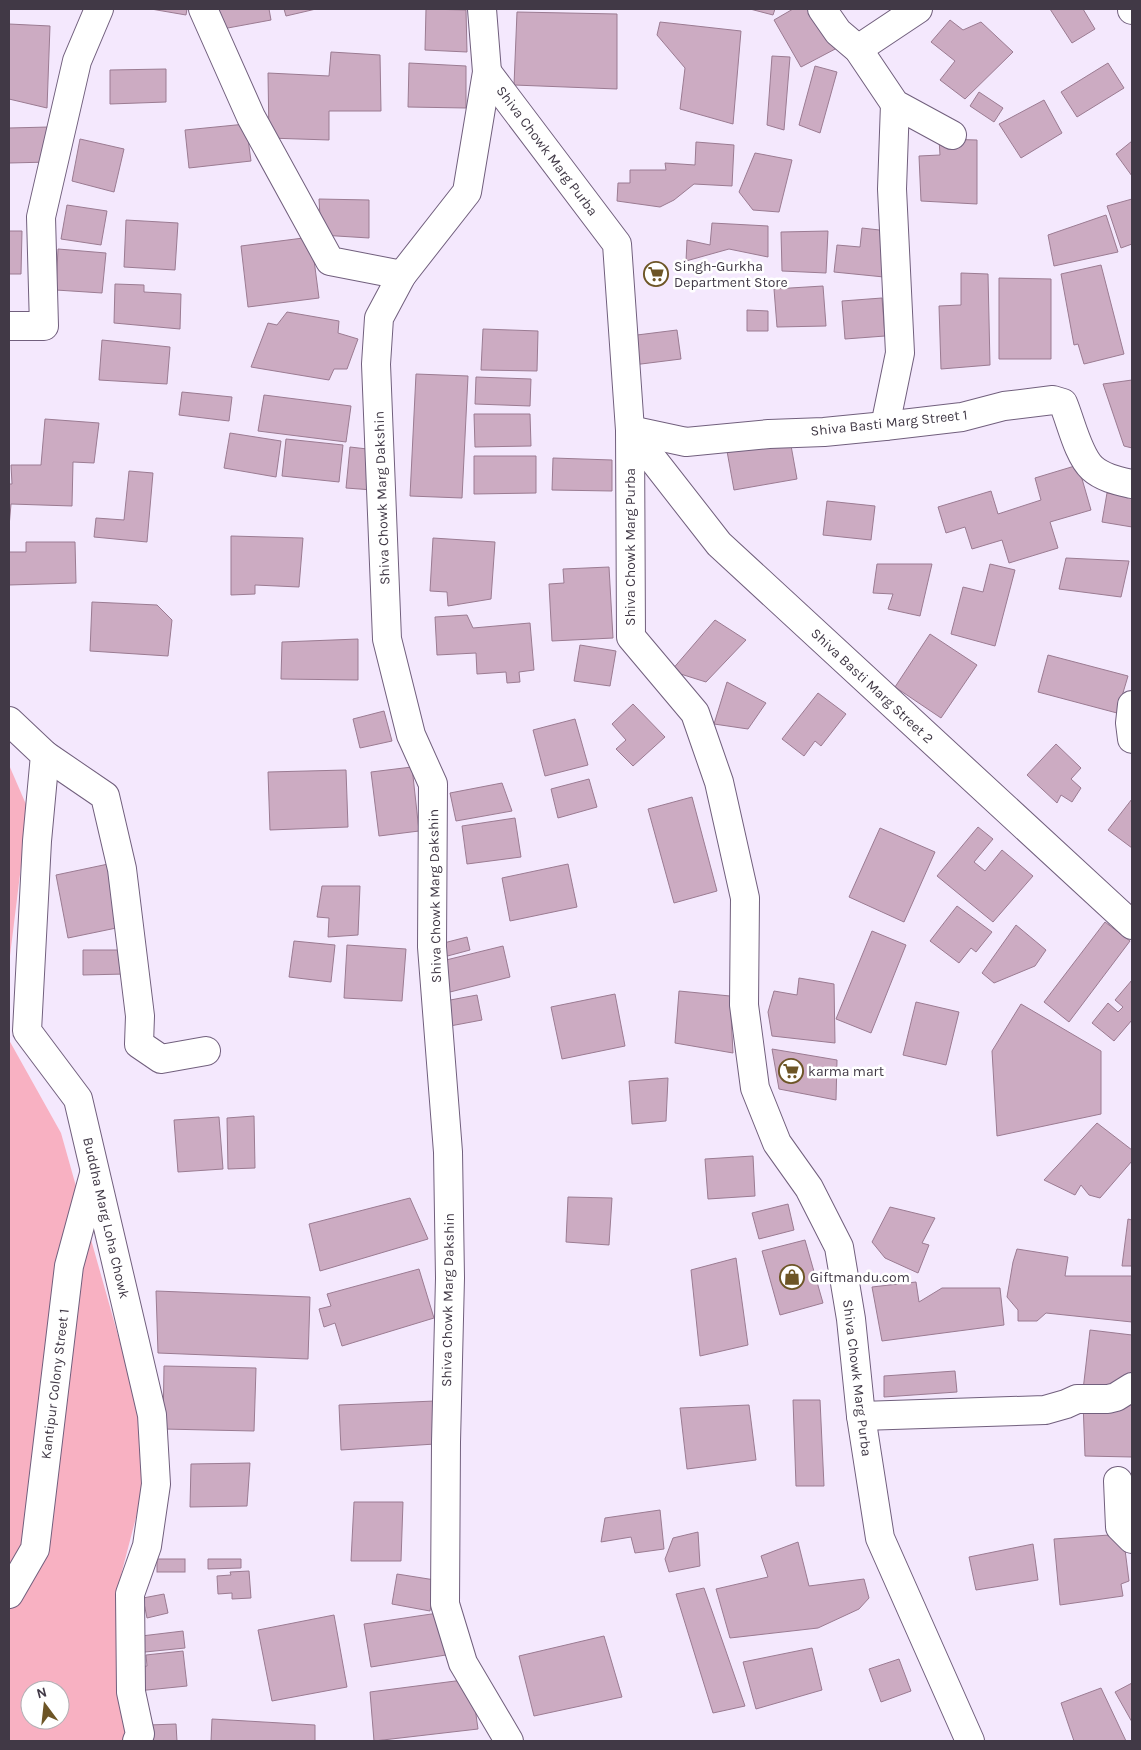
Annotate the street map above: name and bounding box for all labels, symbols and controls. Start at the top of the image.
street label: Shiva Chowk Marg Purba [493,83,601,219]
place label: Singh-Gurkha Department Store [674,258,788,291]
supermarket icon: Singh-Gurkha Department Store [643,261,669,287]
street label: Shiva Basti Marg Street 1 [810,406,968,440]
street label: Shiva Chowk Marg Dakshin [370,411,394,585]
street label: Shiva Chowk Marg Purba [622,468,639,626]
street label: Shiva Basti Marg Street 2 [807,625,937,747]
street label: Shiva Chowk Marg Dakshin [425,809,445,983]
supermarket icon: karma mart [778,1058,804,1084]
place label: karma mart [808,1063,884,1080]
street label: Buddha Marg Loha Chowk [79,1136,133,1301]
street label: Shiva Chowk Marg Dakshin [438,1213,458,1387]
shop icon: Giftmandu.com [779,1264,805,1290]
place label: Giftmandu.com [810,1269,910,1286]
street label: Shiva Chowk Marg Purba [839,1298,875,1458]
street label: Kantipur Colony Street 1 [37,1308,73,1460]
north arrow [20,1680,70,1730]
text: N [35,1683,49,1702]

